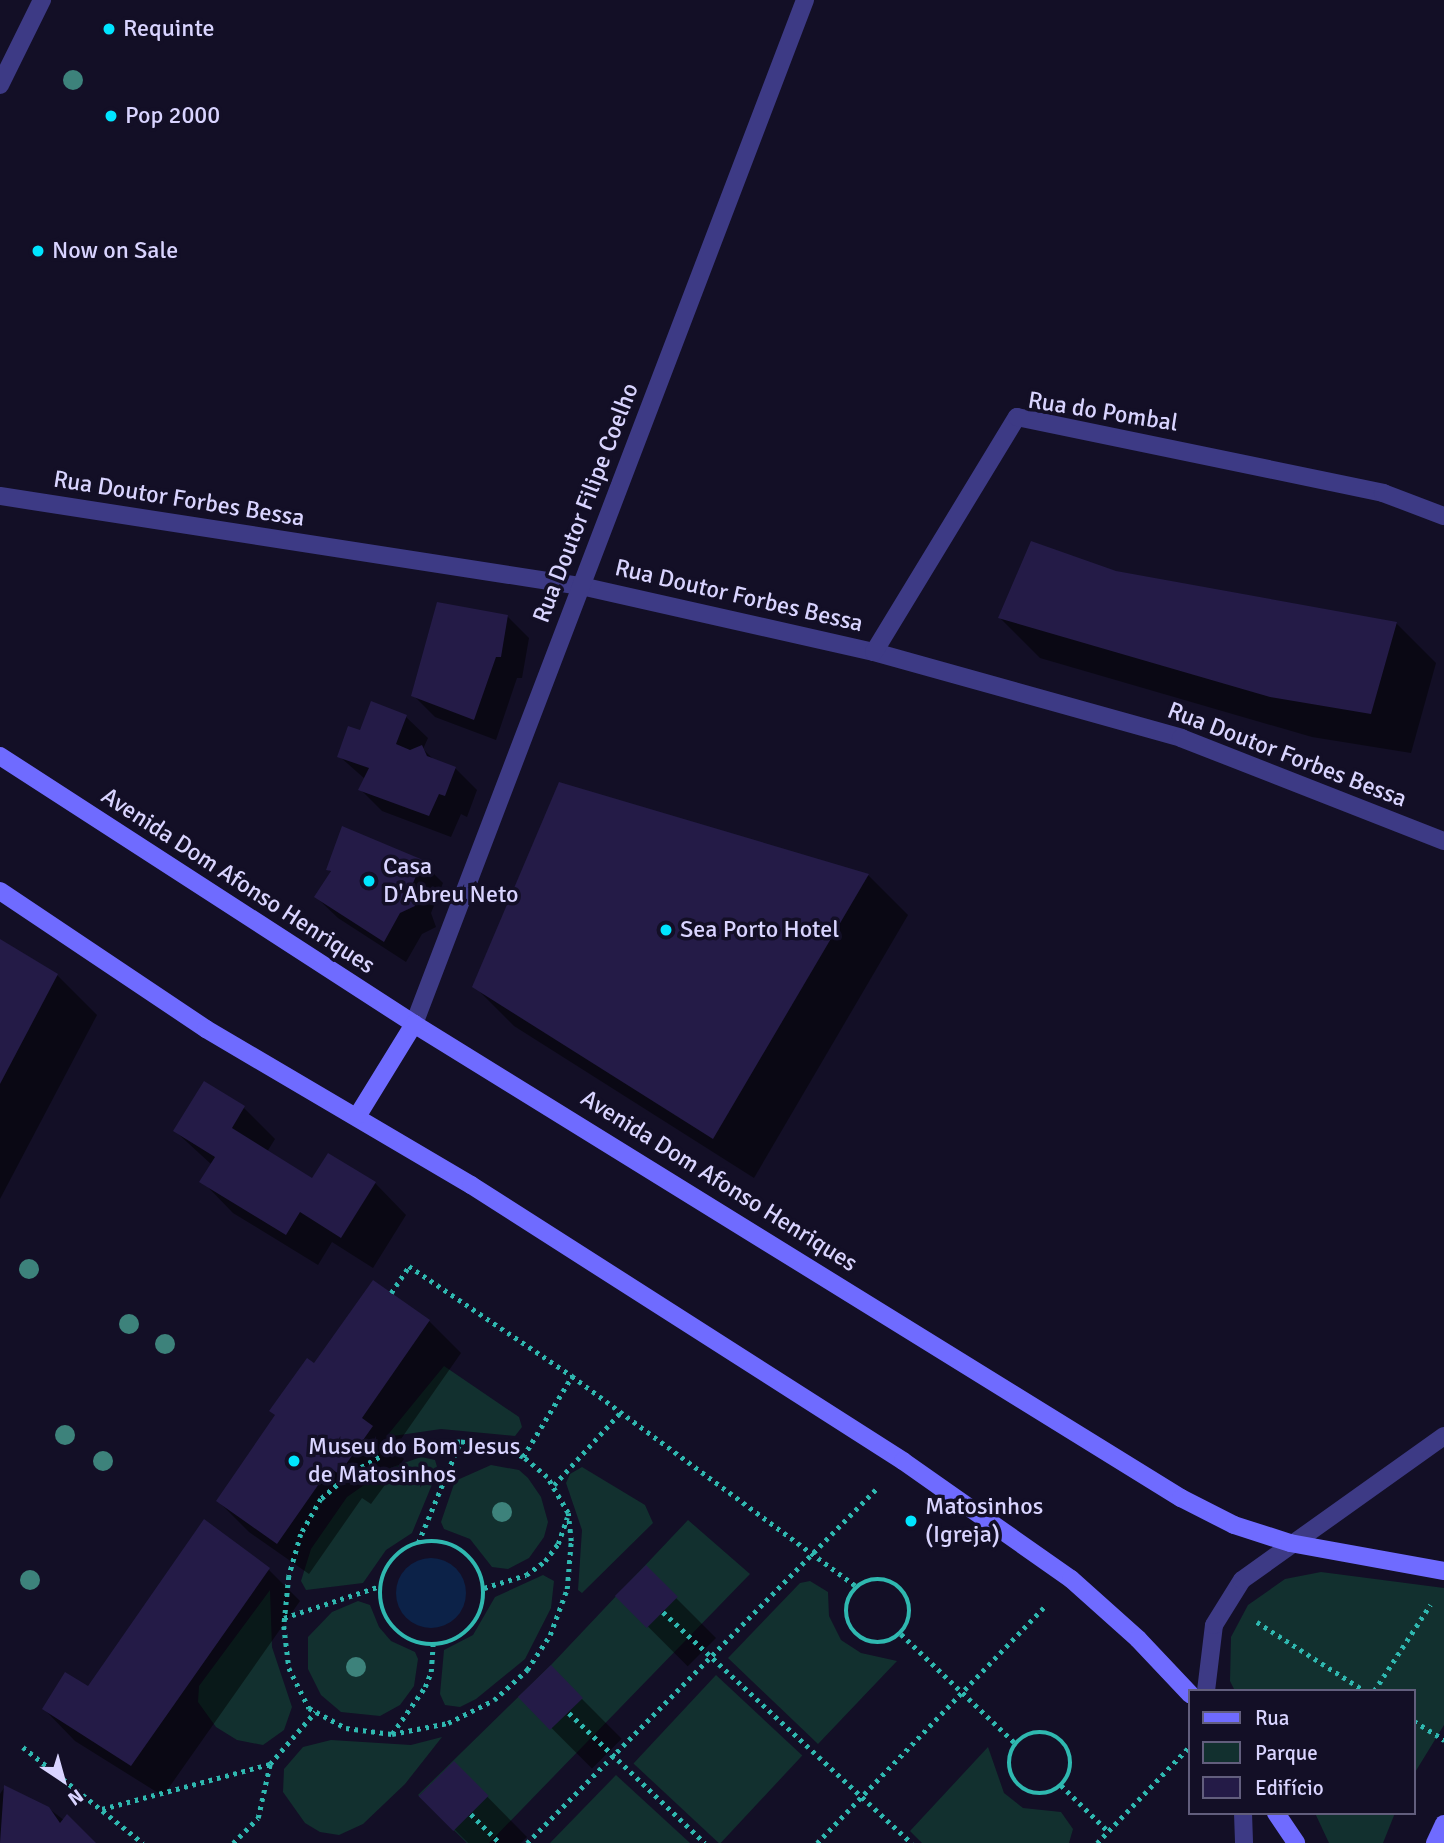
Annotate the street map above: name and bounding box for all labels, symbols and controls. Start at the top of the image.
place label: Requinte [123,15,215,43]
marker: Requinte [101,21,117,37]
place label: Pop 2000 [125,102,220,130]
marker: Pop 2000 [103,108,119,124]
place label: Now on Sale [52,237,178,265]
marker: Now on Sale [30,243,46,259]
street label: Rua Doutor Filipe Coelho [527,379,645,627]
street label: Rua do Pombal [1026,386,1180,438]
street label: Rua Doutor Forbes Bessa [51,465,307,533]
street label: Rua Doutor Forbes Bessa [612,553,866,639]
street label: Rua Doutor Forbes Bessa [1163,696,1411,814]
street label: Avenida Dom Afonso Henriques [96,782,380,980]
place label: Casa D'Abreu Neto [383,853,519,909]
marker: Casa D'Abreu Neto [361,873,377,889]
place label: Sea Porto Hotel [680,916,839,944]
marker: Sea Porto Hotel [658,922,674,938]
street label: Avenida Dom Afonso Henriques [576,1084,862,1278]
place label: Museu do Bom Jesus de Matosinhos [308,1433,520,1489]
marker: Museu do Bom Jesus de Matosinhos [286,1453,302,1469]
place label: Matosinhos (Igreja) [925,1493,1043,1549]
marker: Matosinhos (Igreja) [903,1513,919,1529]
legend [1188,1689,1416,1815]
text: Rua [1255,1705,1289,1731]
text: Parque [1255,1740,1318,1766]
north arrow [28,1745,98,1815]
text: Edifício [1255,1775,1324,1801]
text: N [63,1783,88,1811]

